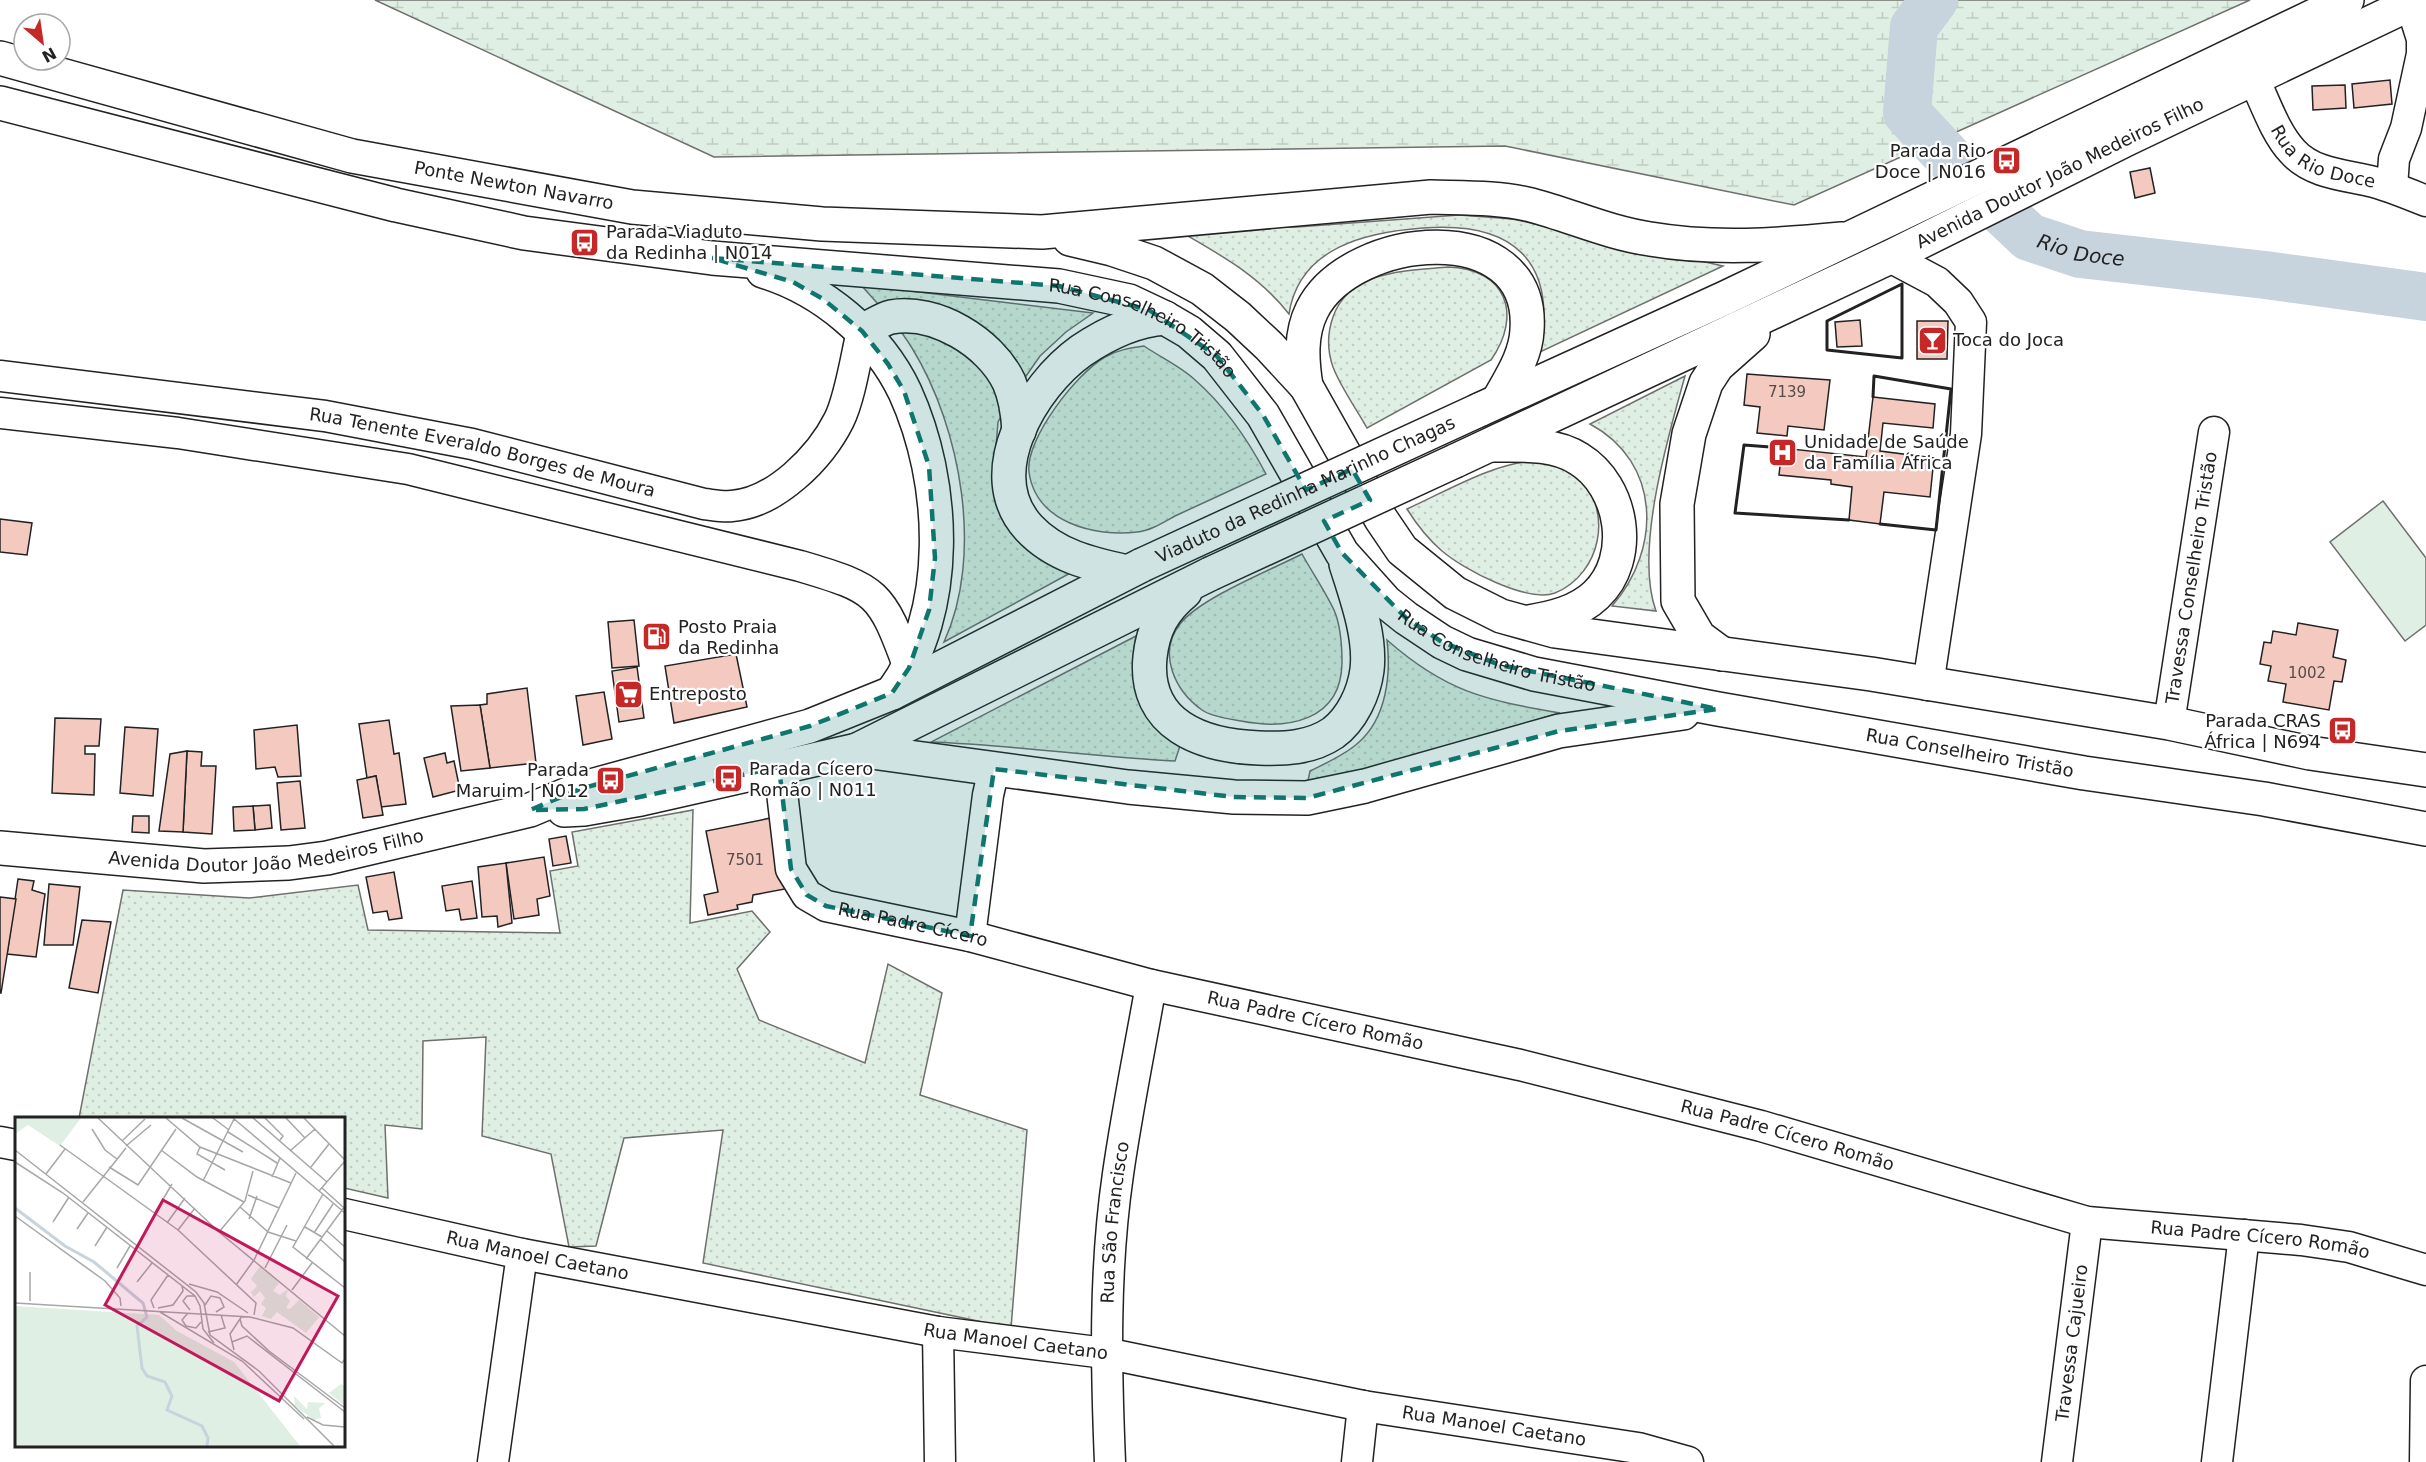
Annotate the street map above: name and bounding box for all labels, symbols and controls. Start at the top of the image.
north arrow [12,12,72,72]
text: N [39,43,59,66]
street label: Avenida Doutor João Medeiros Filho [1912,93,2207,252]
street label: Rua Rio Doce [2267,121,2378,192]
place label: Parada Rio Doce | N016 [1875,140,1986,182]
bus stop icon: Parada Rio Doce | N016 [1991,145,2023,177]
street label: Ponte Newton Navarro [413,157,615,213]
place label: Parada Viaduto da Redinha | N014 [606,221,773,263]
bus stop icon: Parada Viaduto da Redinha | N014 [569,226,601,258]
water label: Rio Doce [2034,229,2126,271]
street label: Rua Conselheiro Tristão [1048,274,1241,382]
bar icon: Toca do Joca [1916,324,1948,356]
place label: Toca do Joca [1952,329,2064,350]
house number: 7139 [1768,383,1806,401]
street label: Rua Tenente Everaldo Borges de Moura [308,403,658,501]
street label: Viaduto da Redinha Marinho Chagas [1152,411,1458,567]
place label: Unidade de Saúde da Família África [1804,431,1969,473]
hospital icon: Unidade de Saúde da Família África [1767,436,1799,468]
street label: Travessa Conselheiro Tristão [2161,450,2221,706]
street label: Rua Conselheiro Tristão [1394,605,1597,695]
place label: Posto Praia da Redinha [678,616,779,658]
fuel station icon: Posto Praia da Redinha [641,621,673,653]
house number: 1002 [2288,664,2326,682]
supermarket icon: Entreposto [612,678,644,710]
place label: Entreposto [649,683,747,704]
place label: Parada CRAS África | N694 [2204,710,2321,752]
bus stop icon: Parada CRAS África | N694 [2326,715,2358,747]
street label: Rua Conselheiro Tristão [1864,724,2076,781]
place label: Parada Cícero Romão | N011 [749,758,877,800]
place label: Parada Maruim | N012 [456,759,589,801]
bus stop icon: Parada Cícero Romão | N011 [712,763,744,795]
bus stop icon: Parada Maruim | N012 [594,764,626,796]
street label: Avenida Doutor João Medeiros Filho [108,825,426,876]
house number: 7501 [726,851,764,869]
street label: Rua Padre Cícero [836,898,990,950]
street label: Rua Padre Cícero Romão [1205,986,1426,1054]
street label: Rua Padre Cícero Romão [1679,1095,1897,1175]
inset map [15,1117,345,1447]
street label: Rua São Francisco [1097,1140,1133,1304]
street label: Rua Padre Cícero Romão [2150,1216,2373,1263]
street label: Rua Manoel Caetano [444,1226,631,1284]
street label: Travessa Cajueiro [2051,1263,2092,1424]
street label: Rua Manoel Caetano [922,1318,1109,1363]
street label: Rua Manoel Caetano [1401,1401,1588,1450]

